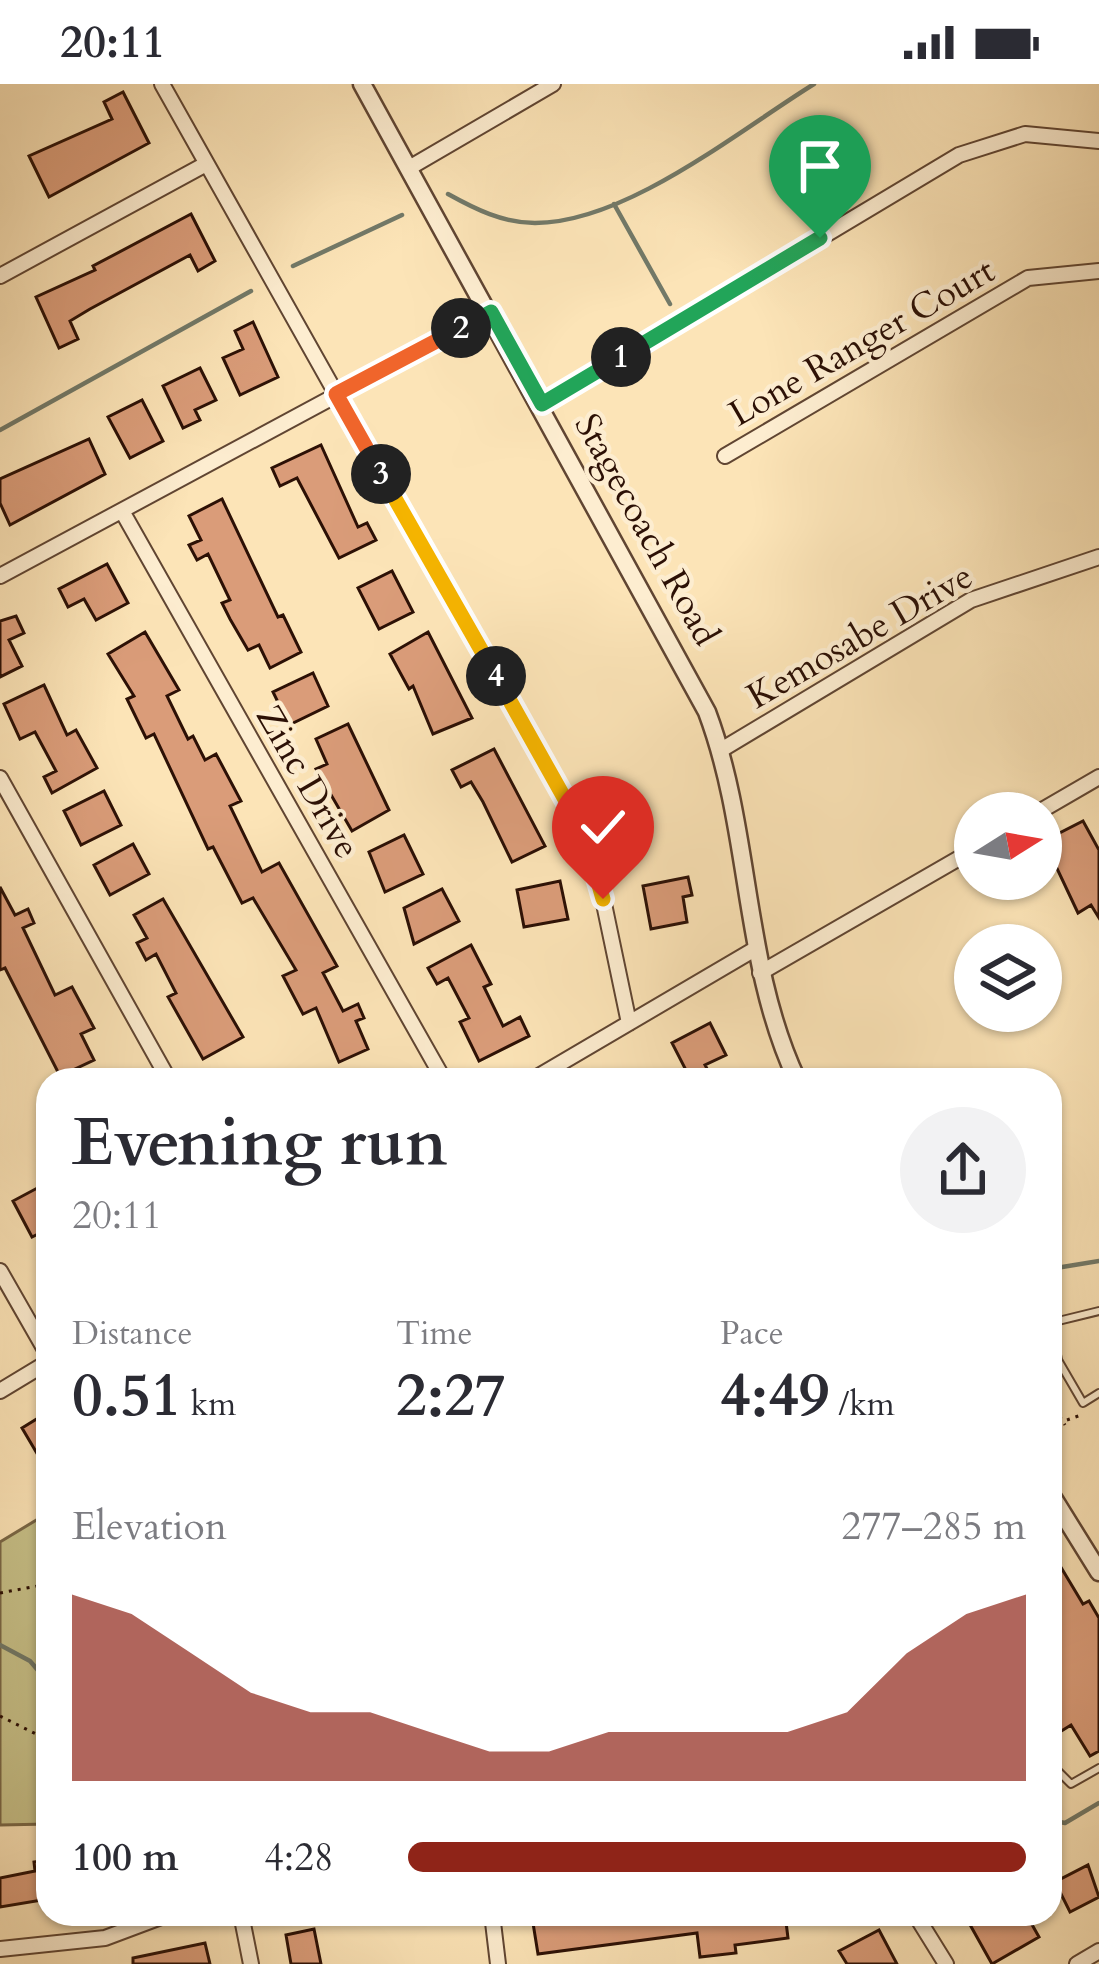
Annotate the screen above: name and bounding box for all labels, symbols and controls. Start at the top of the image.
text: 20:11 [60,12,165,73]
pin [769,115,871,238]
icon: arrive [787,133,853,199]
street label: Lone Ranger Court [720,246,1004,438]
pin: 2 [431,298,491,358]
text: 2 [453,305,469,350]
pin: 1 [591,327,651,387]
text: 1 [613,334,629,379]
street label: Stagecoach Road [563,405,731,654]
pin: 3 [351,444,411,504]
text: 3 [373,451,389,496]
street label: Kemosabe Drive [738,552,982,721]
pin: 4 [466,646,526,706]
text: 4 [488,653,504,698]
street label: Zinc Drive [244,696,371,867]
pin [552,776,654,899]
north arrow [954,792,1062,900]
map controls [954,792,1062,1032]
icon: check [570,794,636,860]
button: layers [954,924,1062,1032]
text: Evening run [72,1099,447,1188]
button: share [900,1107,1026,1233]
text: 20:11 [72,1189,162,1242]
text: Distance [72,1311,193,1356]
text: Time [396,1311,472,1356]
text: Pace [720,1311,784,1356]
text: 0.51 [72,1356,182,1437]
text: 2:27 [396,1356,506,1437]
text: 4:49 [720,1356,830,1437]
text: km [182,1382,236,1427]
text: /km [830,1382,895,1427]
text: Elevation [72,1500,227,1553]
text: 277–285 m [841,1500,1026,1553]
text: 100 m [72,1831,178,1884]
text: 4:28 [264,1831,334,1884]

